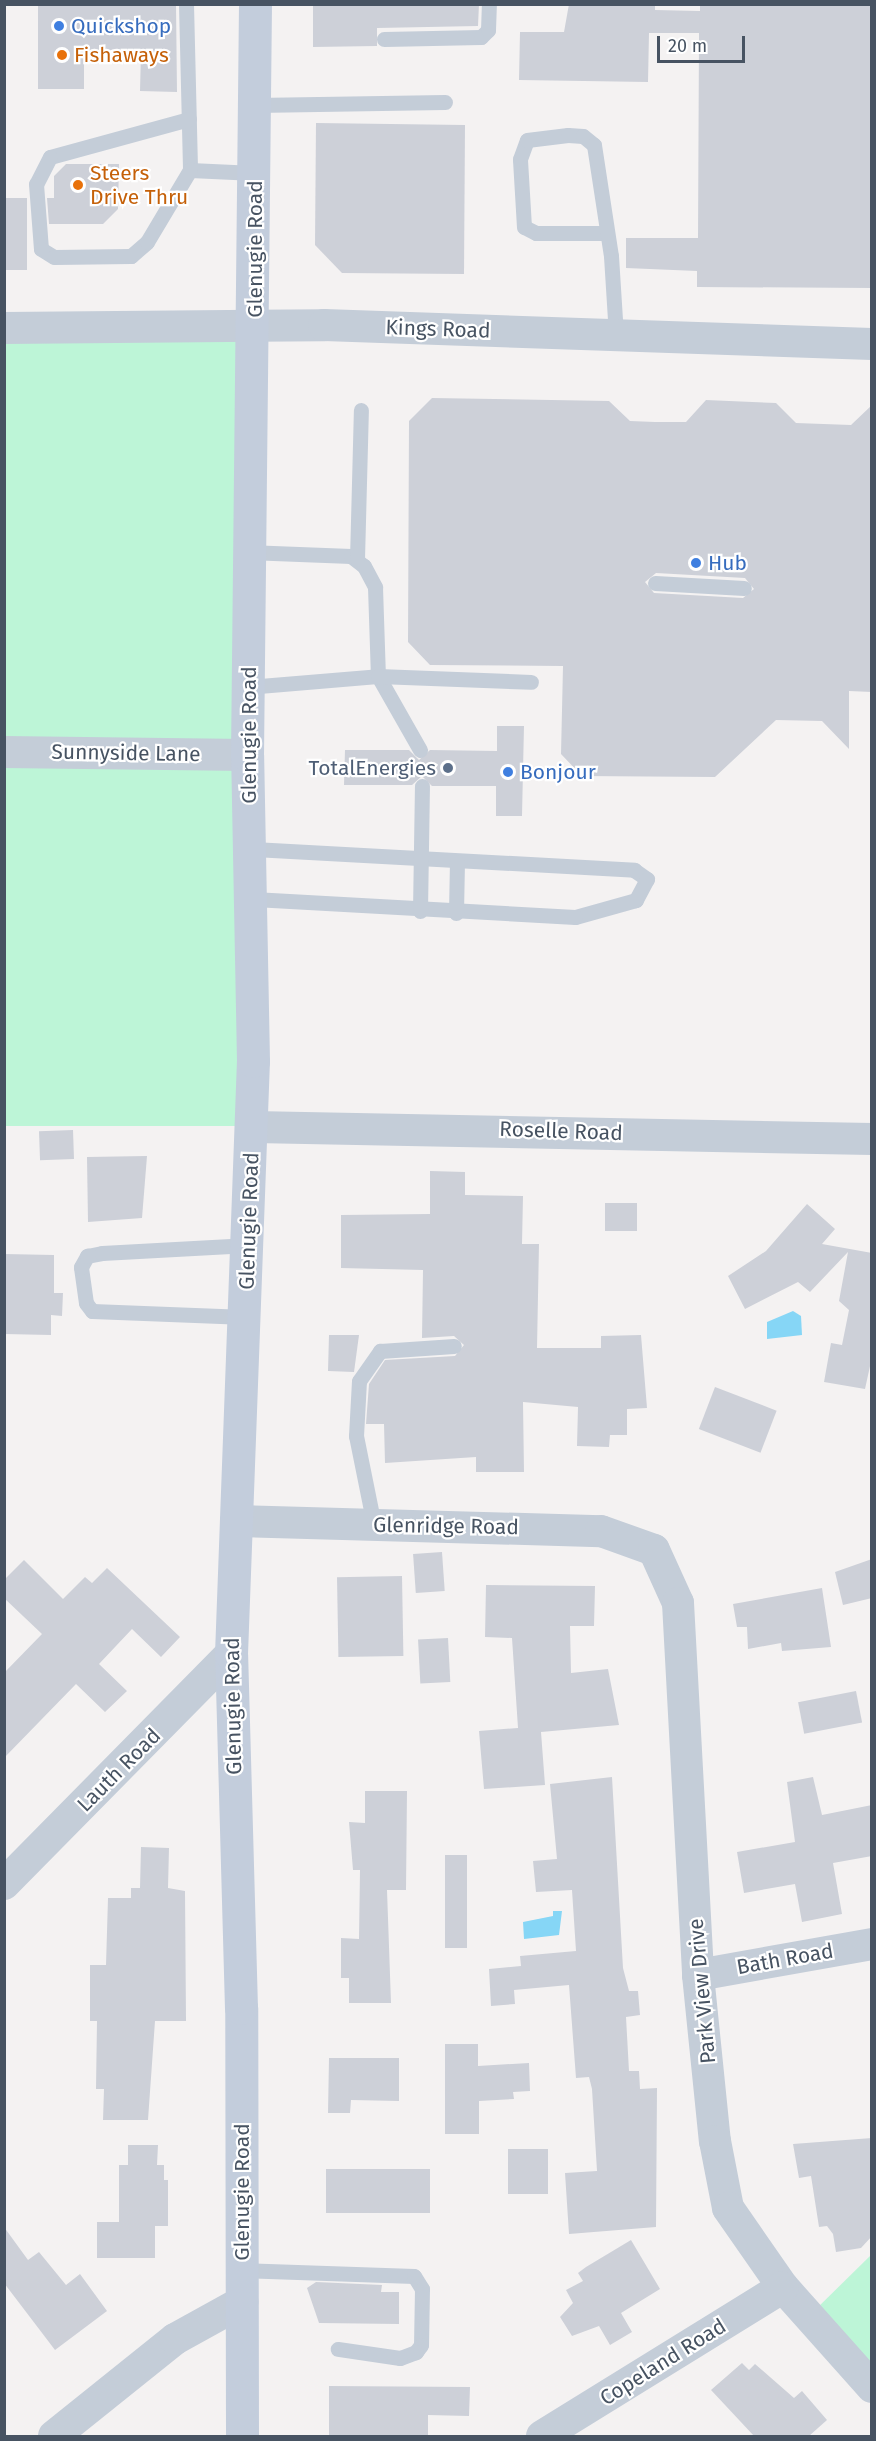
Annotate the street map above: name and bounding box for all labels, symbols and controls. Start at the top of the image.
place label: Quickshop [71,13,171,39]
marker: Quickshop [52,19,66,33]
scale bar [660,24,748,62]
text: 20 m [668,35,707,57]
place label: Fishaways [74,42,169,68]
marker: Fishaways [55,48,69,62]
place label: Steers Drive Thru [90,160,188,210]
marker: Steers Drive Thru [71,178,85,192]
street label: Glenugie Road [242,180,268,318]
street label: Kings Road [385,315,491,343]
place label: Hub [708,550,747,576]
marker: Hub [689,556,703,570]
street label: Glenugie Road [236,666,262,804]
street label: Sunnyside Lane [51,739,201,767]
place label: TotalEnergies [309,755,436,781]
place label: Bonjour [520,759,596,785]
marker: TotalEnergies [441,761,455,775]
marker: Bonjour [501,765,515,779]
street label: Roselle Road [499,1116,623,1146]
street label: Glenugie Road [234,1152,264,1290]
street label: Glenridge Road [373,1512,519,1540]
street label: Glenugie Road [219,1637,247,1775]
street label: Lauth Road [72,1723,166,1817]
street label: Park View Drive [683,1917,721,2065]
street label: Bath Road [735,1938,835,1980]
street label: Glenugie Road [229,2123,255,2261]
street label: Copeland Road [595,2313,731,2411]

